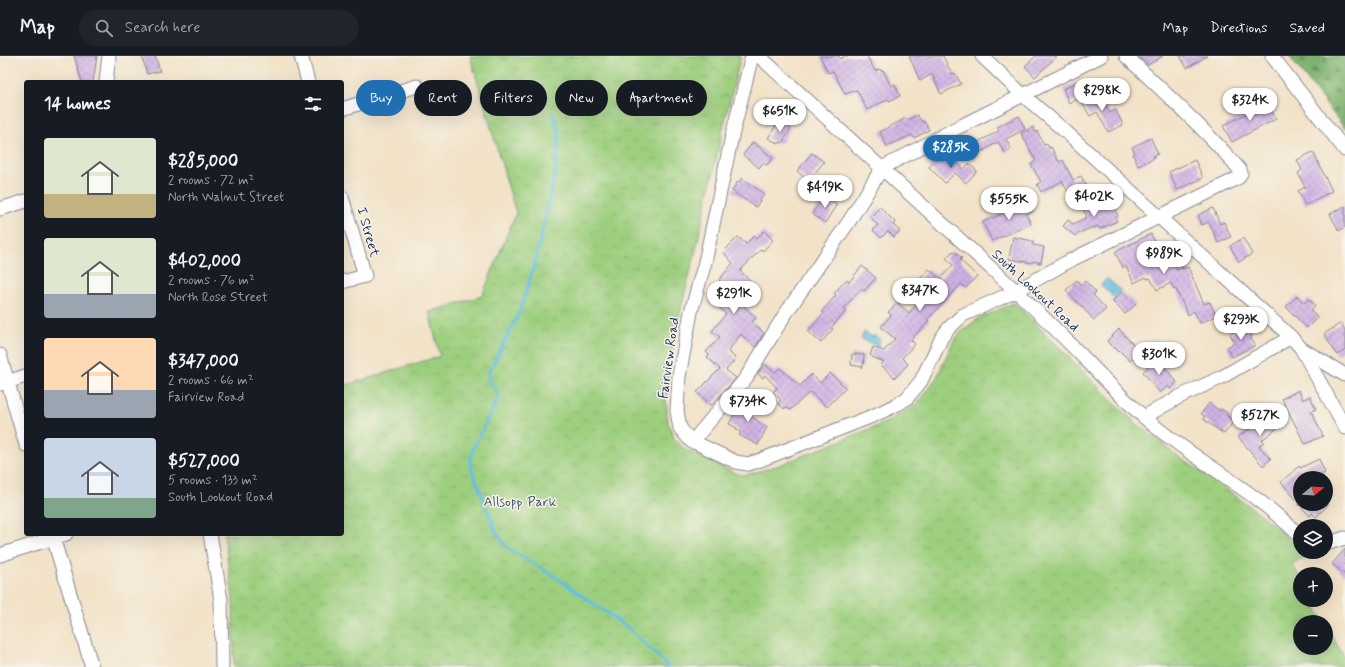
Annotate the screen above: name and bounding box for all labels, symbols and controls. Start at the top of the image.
search box [79,10,359,46]
text: Map [20,15,55,40]
icon: search [93,17,115,39]
text: Search here [125,18,200,38]
text: Map [1162,19,1188,37]
text: Directions [1210,19,1268,37]
text: Saved [1290,19,1325,37]
pin: $298K [1074,78,1130,112]
chip: Buy [356,80,406,116]
chip: Rent [414,80,472,116]
chip: Filters [480,80,547,116]
chip: New [555,80,608,116]
chip: Apartment [616,80,707,116]
text: $298K [1083,82,1121,99]
pin: $324K [1222,88,1278,122]
text: $324K [1231,92,1269,109]
text: 14 homes [44,93,111,115]
icon: filters [302,93,324,115]
pin: $651K [752,99,808,133]
text: $651K [762,103,798,120]
pin: $285K [923,135,979,169]
text: $285K [932,139,970,156]
text: $285,000 [168,150,238,172]
icon: home [76,154,124,202]
text: 2 rooms · 72 m² [168,172,254,189]
pin: $419K [797,175,853,209]
text: $419K [807,179,843,196]
pin: $402K [1066,184,1122,218]
pin: $555K [981,187,1037,221]
text: $402K [1074,188,1114,205]
text: North Walnut Street [168,189,284,206]
text: $555K [990,191,1028,208]
street label: I Street [352,205,384,260]
pin: $989K [1136,241,1192,275]
text: $989K [1145,245,1183,262]
street label: South Lookout Road [988,246,1083,336]
text: $402,000 [168,250,241,272]
icon: home [76,254,124,302]
text: 2 rooms · 76 m² [168,272,255,289]
pin: $347K [892,278,948,312]
pin: $291K [706,281,762,315]
text: $347K [901,282,939,299]
text: $291K [716,285,752,302]
text: North Rose Street [168,289,268,306]
pin: $293K [1213,307,1269,341]
text: $293K [1223,311,1259,328]
street label: Fairview Road [654,316,684,400]
pin: $301K [1131,342,1187,376]
text: $301K [1141,346,1177,363]
text: $347,000 [168,350,239,372]
icon: home [76,354,124,402]
text: 2 rooms · 66 m² [168,372,253,389]
text: Fairview Road [168,389,244,406]
pin: $734K [720,389,776,423]
text: $734K [729,393,767,410]
pin: $527K [1232,403,1288,437]
text: $527K [1241,407,1279,424]
text: $527,000 [168,450,240,472]
icon: home [76,454,124,502]
north arrow [1293,471,1333,511]
map controls [1293,471,1333,655]
text: 5 rooms · 133 m² [168,472,258,489]
text: South Lookout Road [168,489,273,506]
park label: Allsopp Park [483,493,557,511]
button: layers [1293,519,1333,559]
button: + [1293,567,1333,607]
button: − [1293,615,1333,655]

